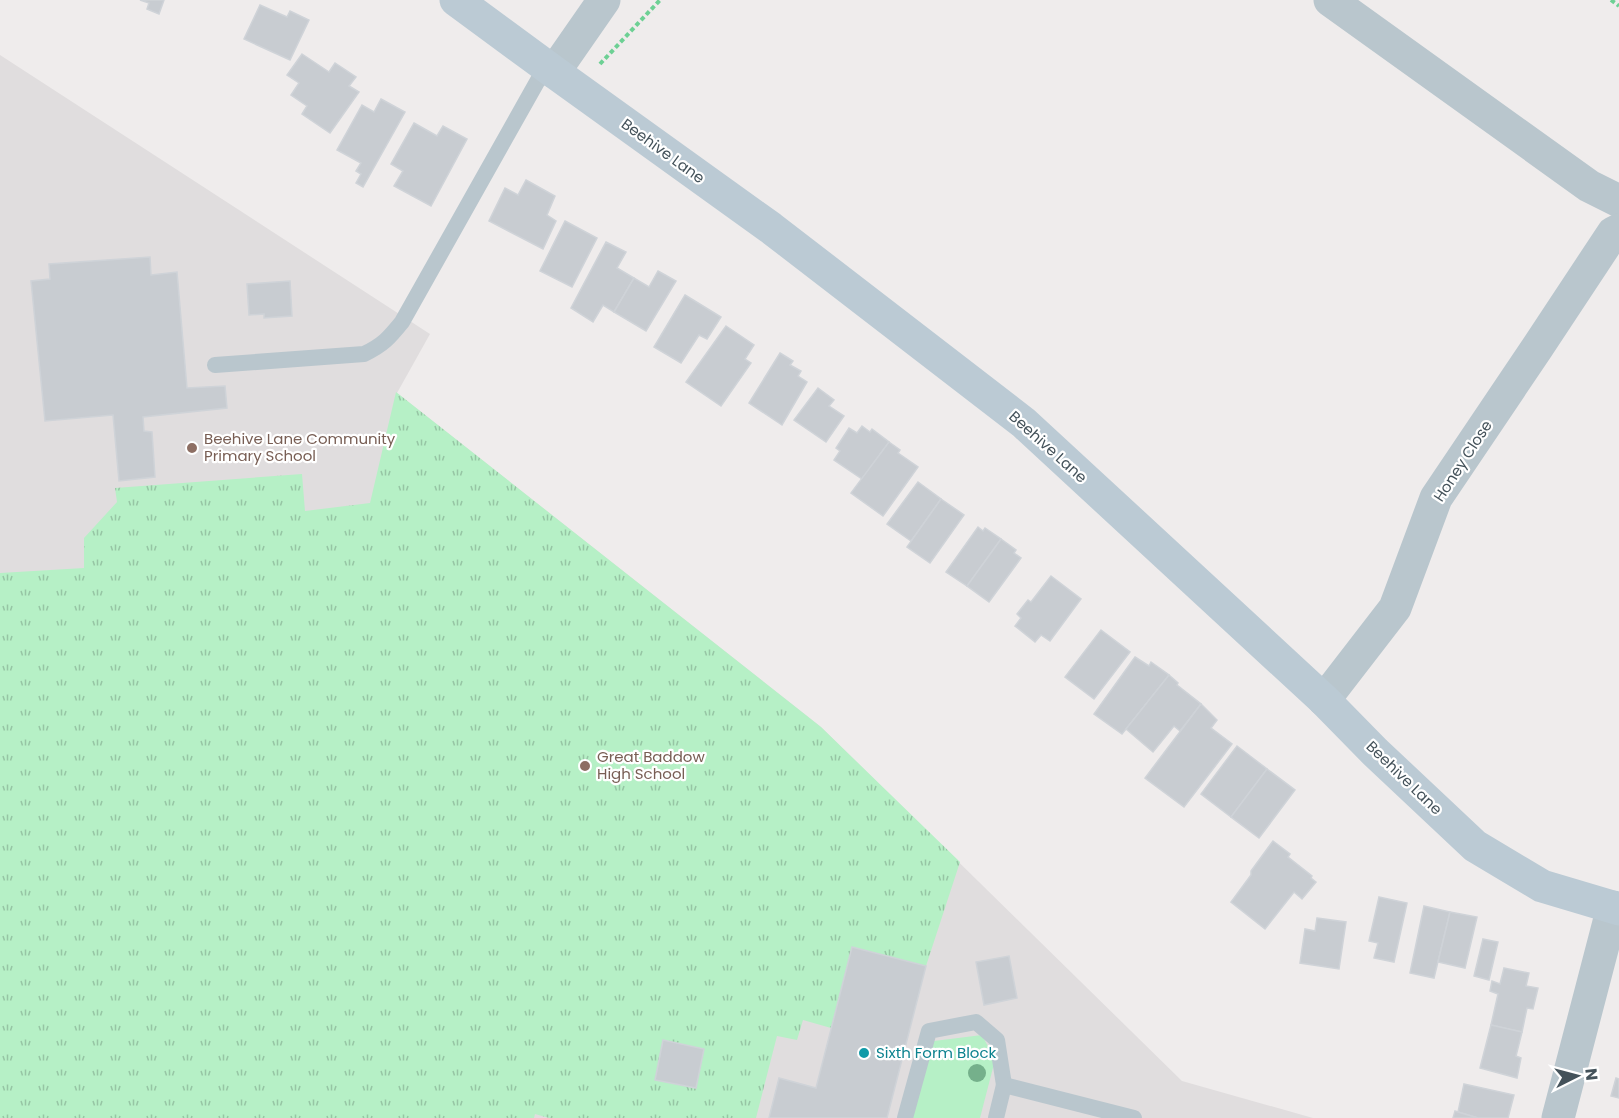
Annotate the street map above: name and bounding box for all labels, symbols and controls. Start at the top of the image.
street label: Beehive Lane [617,113,709,188]
street label: Beehive Lane [1005,406,1092,487]
street label: Honey Close [1428,416,1497,506]
place label: Beehive Lane Community Primary School [204,428,396,466]
marker: Beehive Lane Community Primary School [185,441,199,455]
street label: Beehive Lane [1362,736,1447,819]
place label: Great Baddow High School [597,746,705,784]
marker: Great Baddow High School [578,759,592,773]
place label: Sixth Form Block [876,1042,997,1063]
marker: Sixth Form Block [857,1046,871,1060]
north arrow [1547,1046,1607,1106]
text: N [1579,1067,1603,1082]

